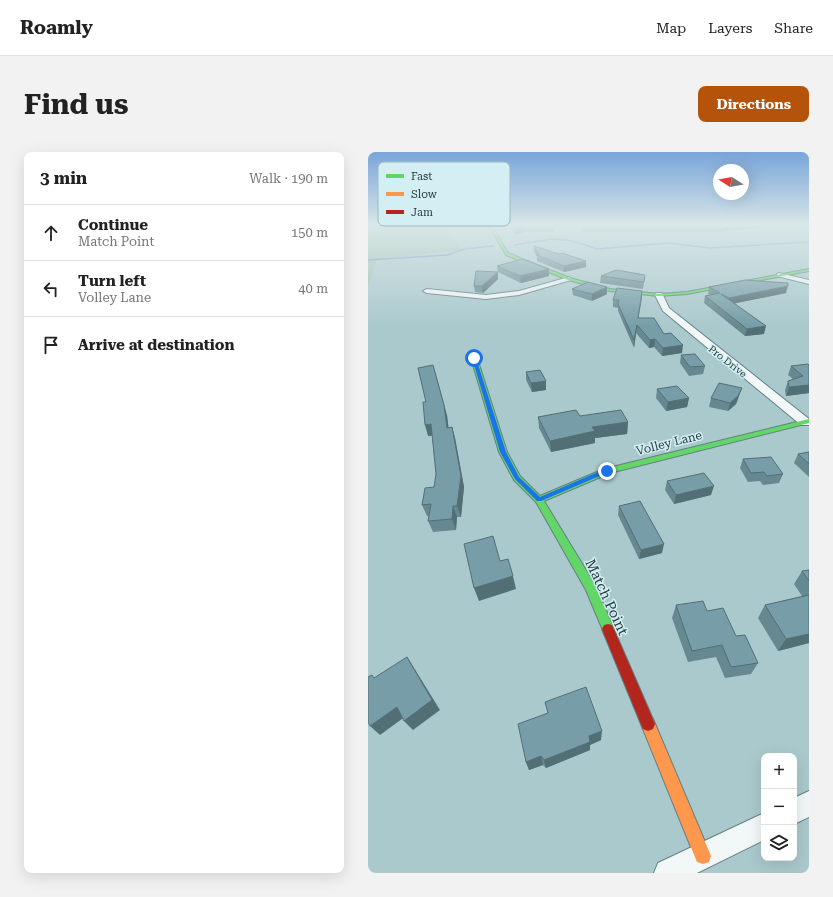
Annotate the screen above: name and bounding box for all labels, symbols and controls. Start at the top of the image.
text: Roamly [20,16,93,39]
text: Map [656,20,686,36]
text: Layers [708,20,752,36]
text: Share [774,20,813,36]
button: Directions [698,86,809,122]
text: Find us [24,88,128,121]
legend [378,162,510,226]
north arrow [713,164,749,200]
text: 3 min [40,168,87,188]
text: Fast [411,170,432,183]
text: Walk · 190 m [249,171,328,186]
text: Slow [411,188,438,201]
text: Jam [411,206,433,219]
text: Continue [78,216,148,234]
icon: ahead [40,222,62,244]
text: 150 m [291,225,328,240]
text: Match Point [78,234,154,249]
text: Turn left [78,272,146,290]
icon: left [40,278,62,300]
text: 40 m [298,281,328,296]
text: Volley Lane [78,290,151,305]
icon: arrive [40,334,62,356]
text: Arrive at destination [78,336,234,354]
street label: Pro Drive [706,343,749,380]
route start [465,349,483,367]
street label: Volley Lane [635,428,704,458]
route end [598,462,616,480]
street label: Match Point [582,556,632,638]
map controls [761,753,797,861]
button: + [761,753,797,789]
button: − [761,789,797,825]
button: layers [761,825,797,861]

